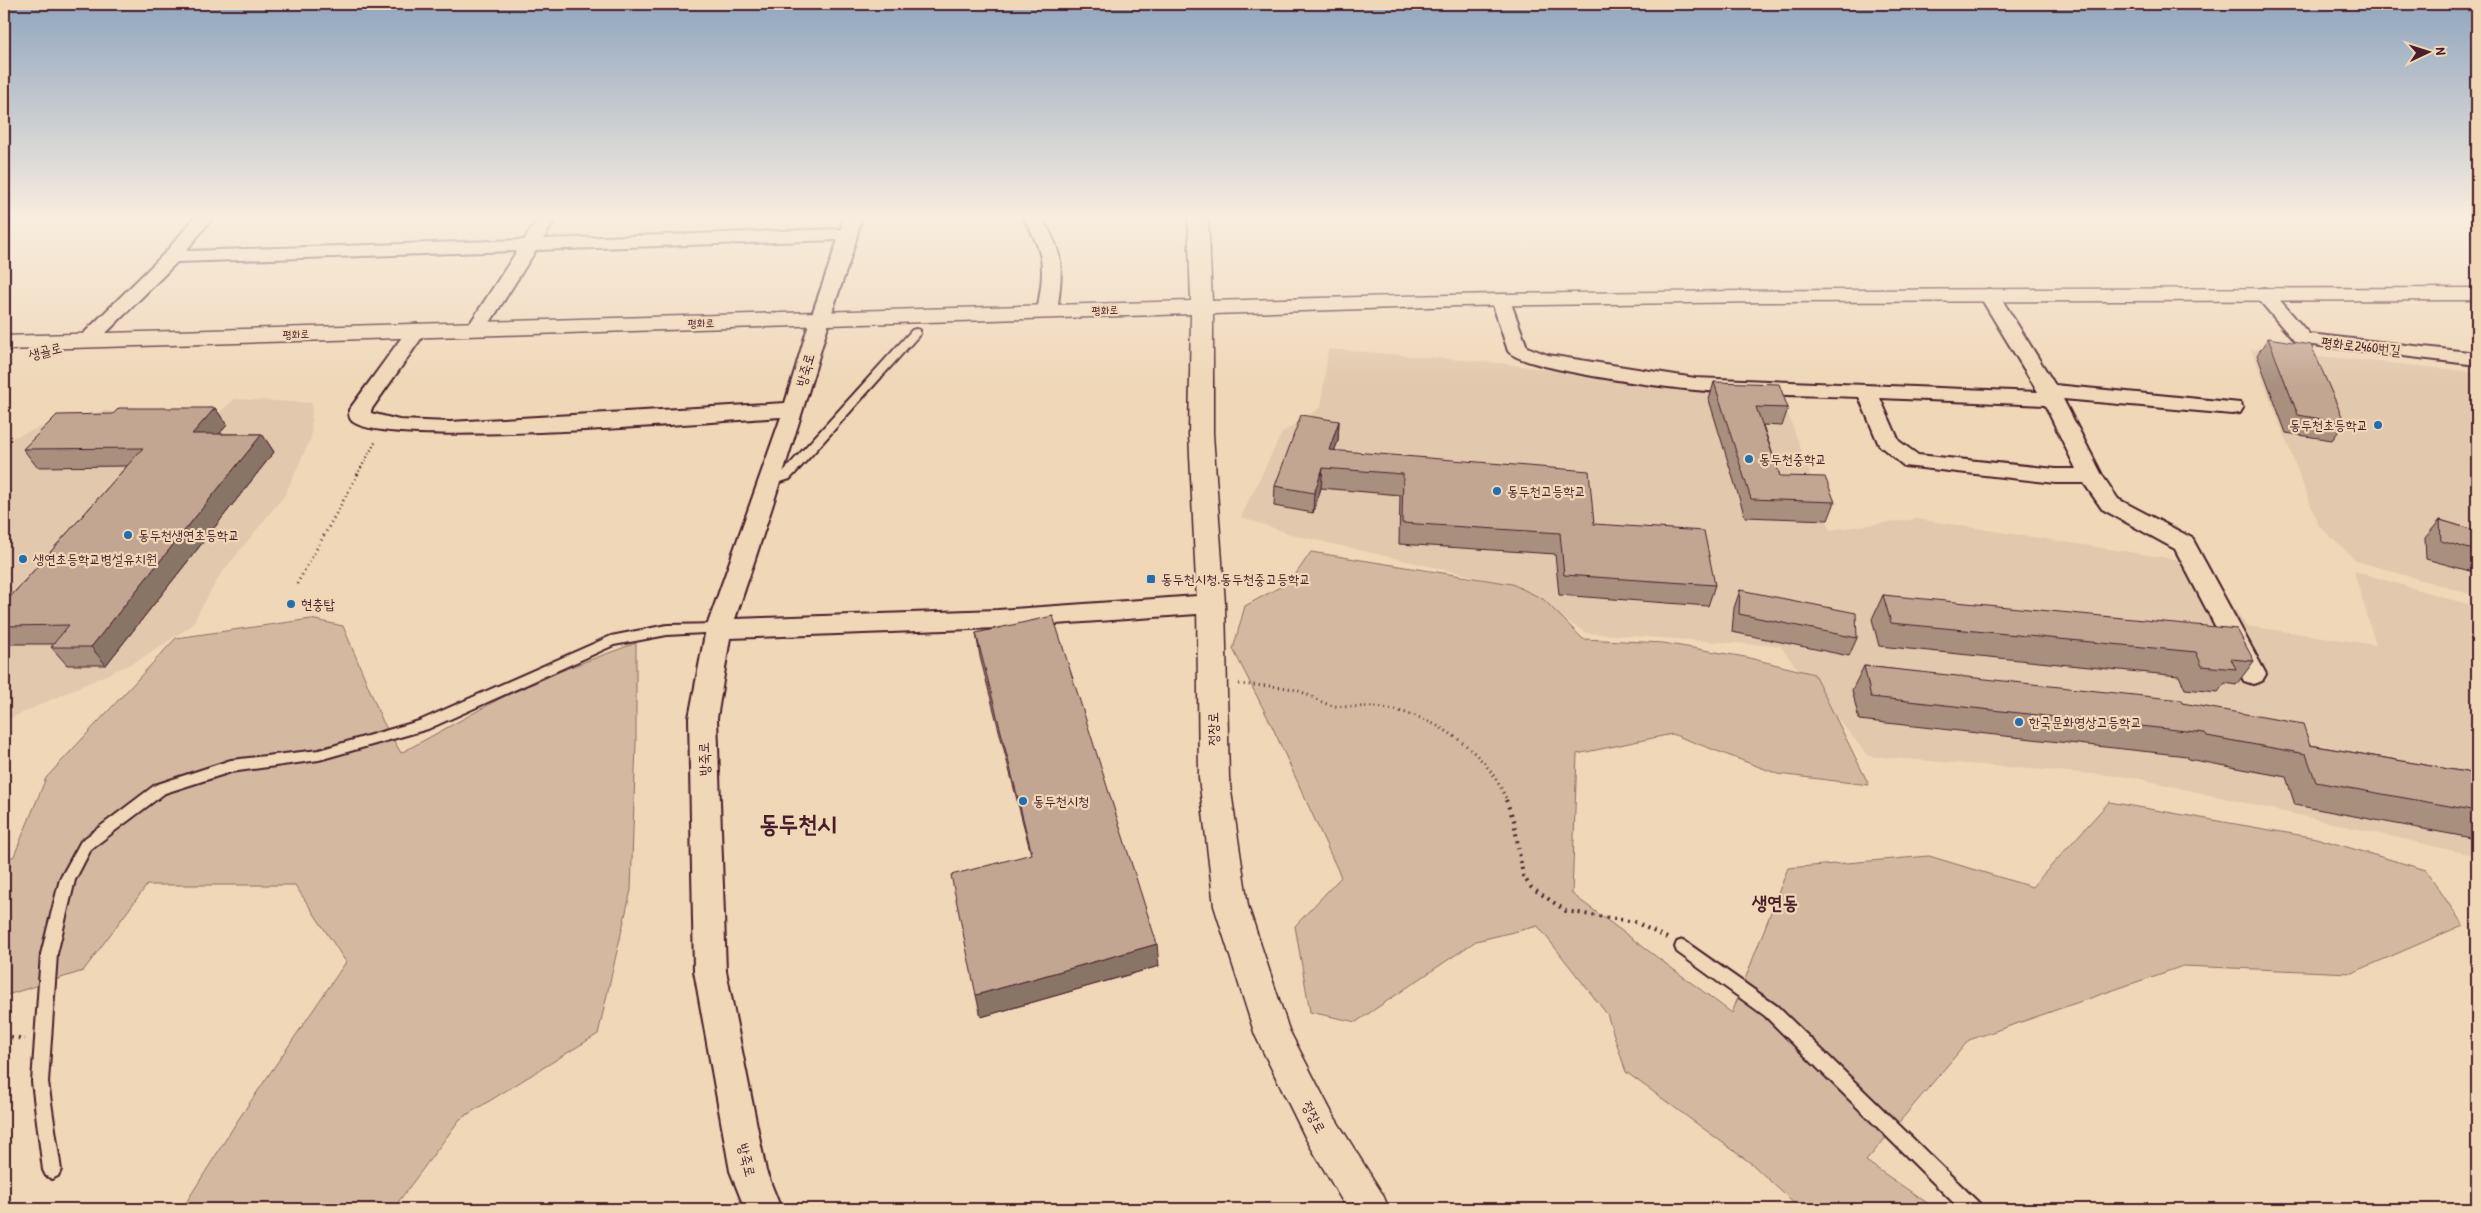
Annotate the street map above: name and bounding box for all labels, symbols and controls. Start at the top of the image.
north arrow [2404,28,2454,78]
text: N [2432,47,2451,56]
street label: 평화로 [1091,303,1119,317]
street label: 평화로 [688,316,715,330]
street label: 평화로 [282,327,310,341]
street label: 평화로2460번길 [2320,332,2403,359]
street label: 생골로 [26,337,64,364]
street label: 방죽로 [791,351,818,389]
place label: 동두천초등학교 [2289,415,2368,434]
marker: 동두천초등학교 [2372,419,2384,431]
place label: 동두천중학교 [1759,449,1827,468]
marker: 동두천중학교 [1743,453,1755,465]
place label: 동두천고등학교 [1507,481,1586,500]
marker: 동두천고등학교 [1491,485,1503,497]
place label: 동두천생연초등학교 [138,525,239,544]
marker: 동두천생연초등학교 [122,529,134,541]
place label: 생연초등학교병설유치원 [33,549,157,568]
marker: 생연초등학교병설유치원 [17,553,29,565]
place label: 동두천시청.동두천중고등학교 [1161,569,1310,588]
marker: 동두천시청.동두천중고등학교 [1145,573,1157,585]
place label: 현충탑 [301,594,336,613]
marker: 현충탑 [285,598,297,610]
street label: 정장로 [1203,712,1222,746]
place label: 한국문화영상고등학교 [2029,712,2142,731]
marker: 한국문화영상고등학교 [2013,716,2025,728]
street label: 방죽로 [693,742,714,776]
place label: 동두천시청 [1033,791,1089,810]
marker: 동두천시청 [1017,795,1029,807]
district label: 동두천시 [759,807,837,839]
district label: 생연동 [1751,889,1798,915]
street label: 정장로 [1298,1097,1331,1136]
street label: 방죽로 [734,1141,761,1179]

